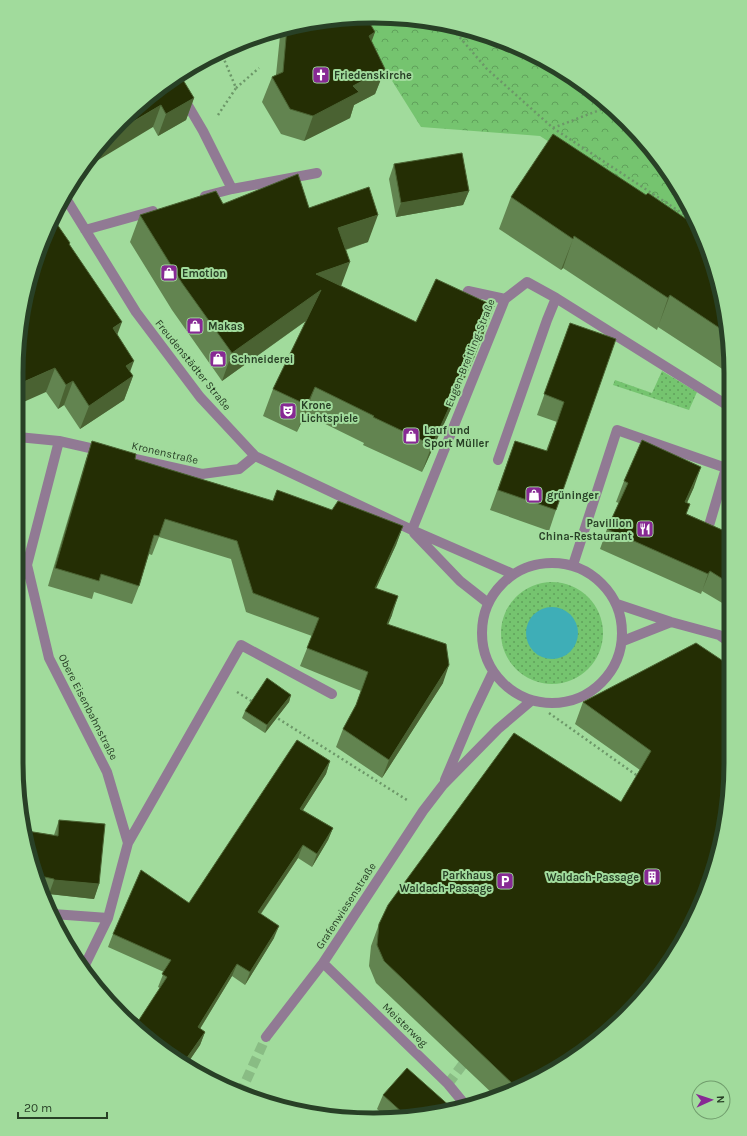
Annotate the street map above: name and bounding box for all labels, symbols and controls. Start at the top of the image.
church icon: Friedenskirche [311,65,331,85]
place label: Friedenskirche [334,69,412,82]
shop icon: Emotion [159,263,179,283]
place label: Emotion [182,267,226,280]
street label: Eugen-Breitling-Straße [442,297,498,409]
shop icon: Makas [185,316,205,336]
street label: Freudenstädter Straße [152,317,234,413]
place label: Makas [208,320,243,333]
shop icon: Schneiderei [208,349,228,369]
place label: Schneiderei [231,353,293,366]
place label: Krone Lichtspiele [301,399,358,425]
theatre icon: Krone Lichtspiele [278,401,298,421]
place label: Lauf und Sport Müller [424,424,489,450]
shop icon: Lauf und Sport Müller [401,426,421,446]
street label: Kronenstraße [130,439,200,467]
shop icon: grüninger [524,485,544,505]
place label: grüninger [547,489,599,502]
place label: Pavillion China-Restaurant [539,517,633,543]
restaurant icon: Pavillion China-Restaurant [635,519,655,539]
street label: Obere Eisenbahnstraße [56,652,121,762]
street label: Grafenwiesenstraße [313,860,379,952]
building icon: Waldach-Passage [642,867,662,887]
place label: Parkhaus Waldach-Passage [399,869,492,895]
parking icon: Parkhaus Waldach-Passage [495,871,515,891]
place label: Waldach-Passage [546,871,639,884]
street label: Meisterweg [380,1000,431,1050]
north arrow [691,1080,731,1120]
scale bar [18,1094,107,1120]
text: N [714,1095,727,1104]
text: 20 m [24,1101,52,1115]

